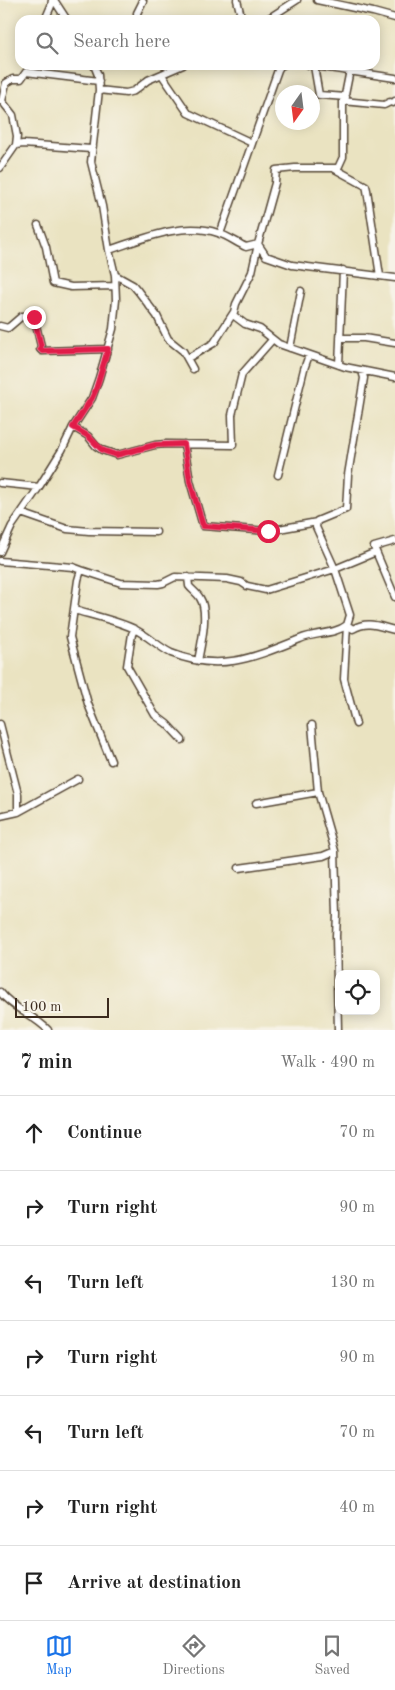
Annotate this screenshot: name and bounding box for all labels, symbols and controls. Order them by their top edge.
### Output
search box [15,15,380,70]
icon: search [33,29,61,57]
text: Search here [73,33,170,52]
north arrow [275,85,320,130]
route end [23,306,46,329]
route start [257,520,280,543]
map controls [335,970,380,1015]
button: locate [335,970,380,1015]
scale bar [15,995,109,1018]
text: 100 m [22,1000,61,1014]
text: 7 min [20,1052,73,1073]
text: Walk · 490 m [280,1055,375,1071]
icon: ahead [20,1119,48,1147]
text: Continue [67,1124,142,1143]
text: 70 m [339,1125,375,1141]
icon: right [20,1194,48,1222]
text: Turn right [67,1199,157,1218]
text: 90 m [339,1200,375,1216]
icon: left [20,1269,48,1297]
text: Turn left [67,1274,144,1293]
text: 130 m [330,1275,375,1291]
icon: right [20,1344,48,1372]
text: Turn right [67,1349,157,1368]
text: 90 m [339,1350,375,1366]
icon: left [20,1419,48,1447]
text: Turn left [67,1424,144,1443]
text: 70 m [339,1425,375,1441]
icon: right [20,1494,48,1522]
text: Turn right [67,1499,157,1518]
text: 40 m [339,1500,375,1516]
icon: arrive [20,1569,48,1597]
text: Arrive at destination [67,1574,241,1593]
tab: Map [45,1632,73,1679]
tab: Directions [163,1632,225,1679]
tab: Saved [314,1632,350,1679]

